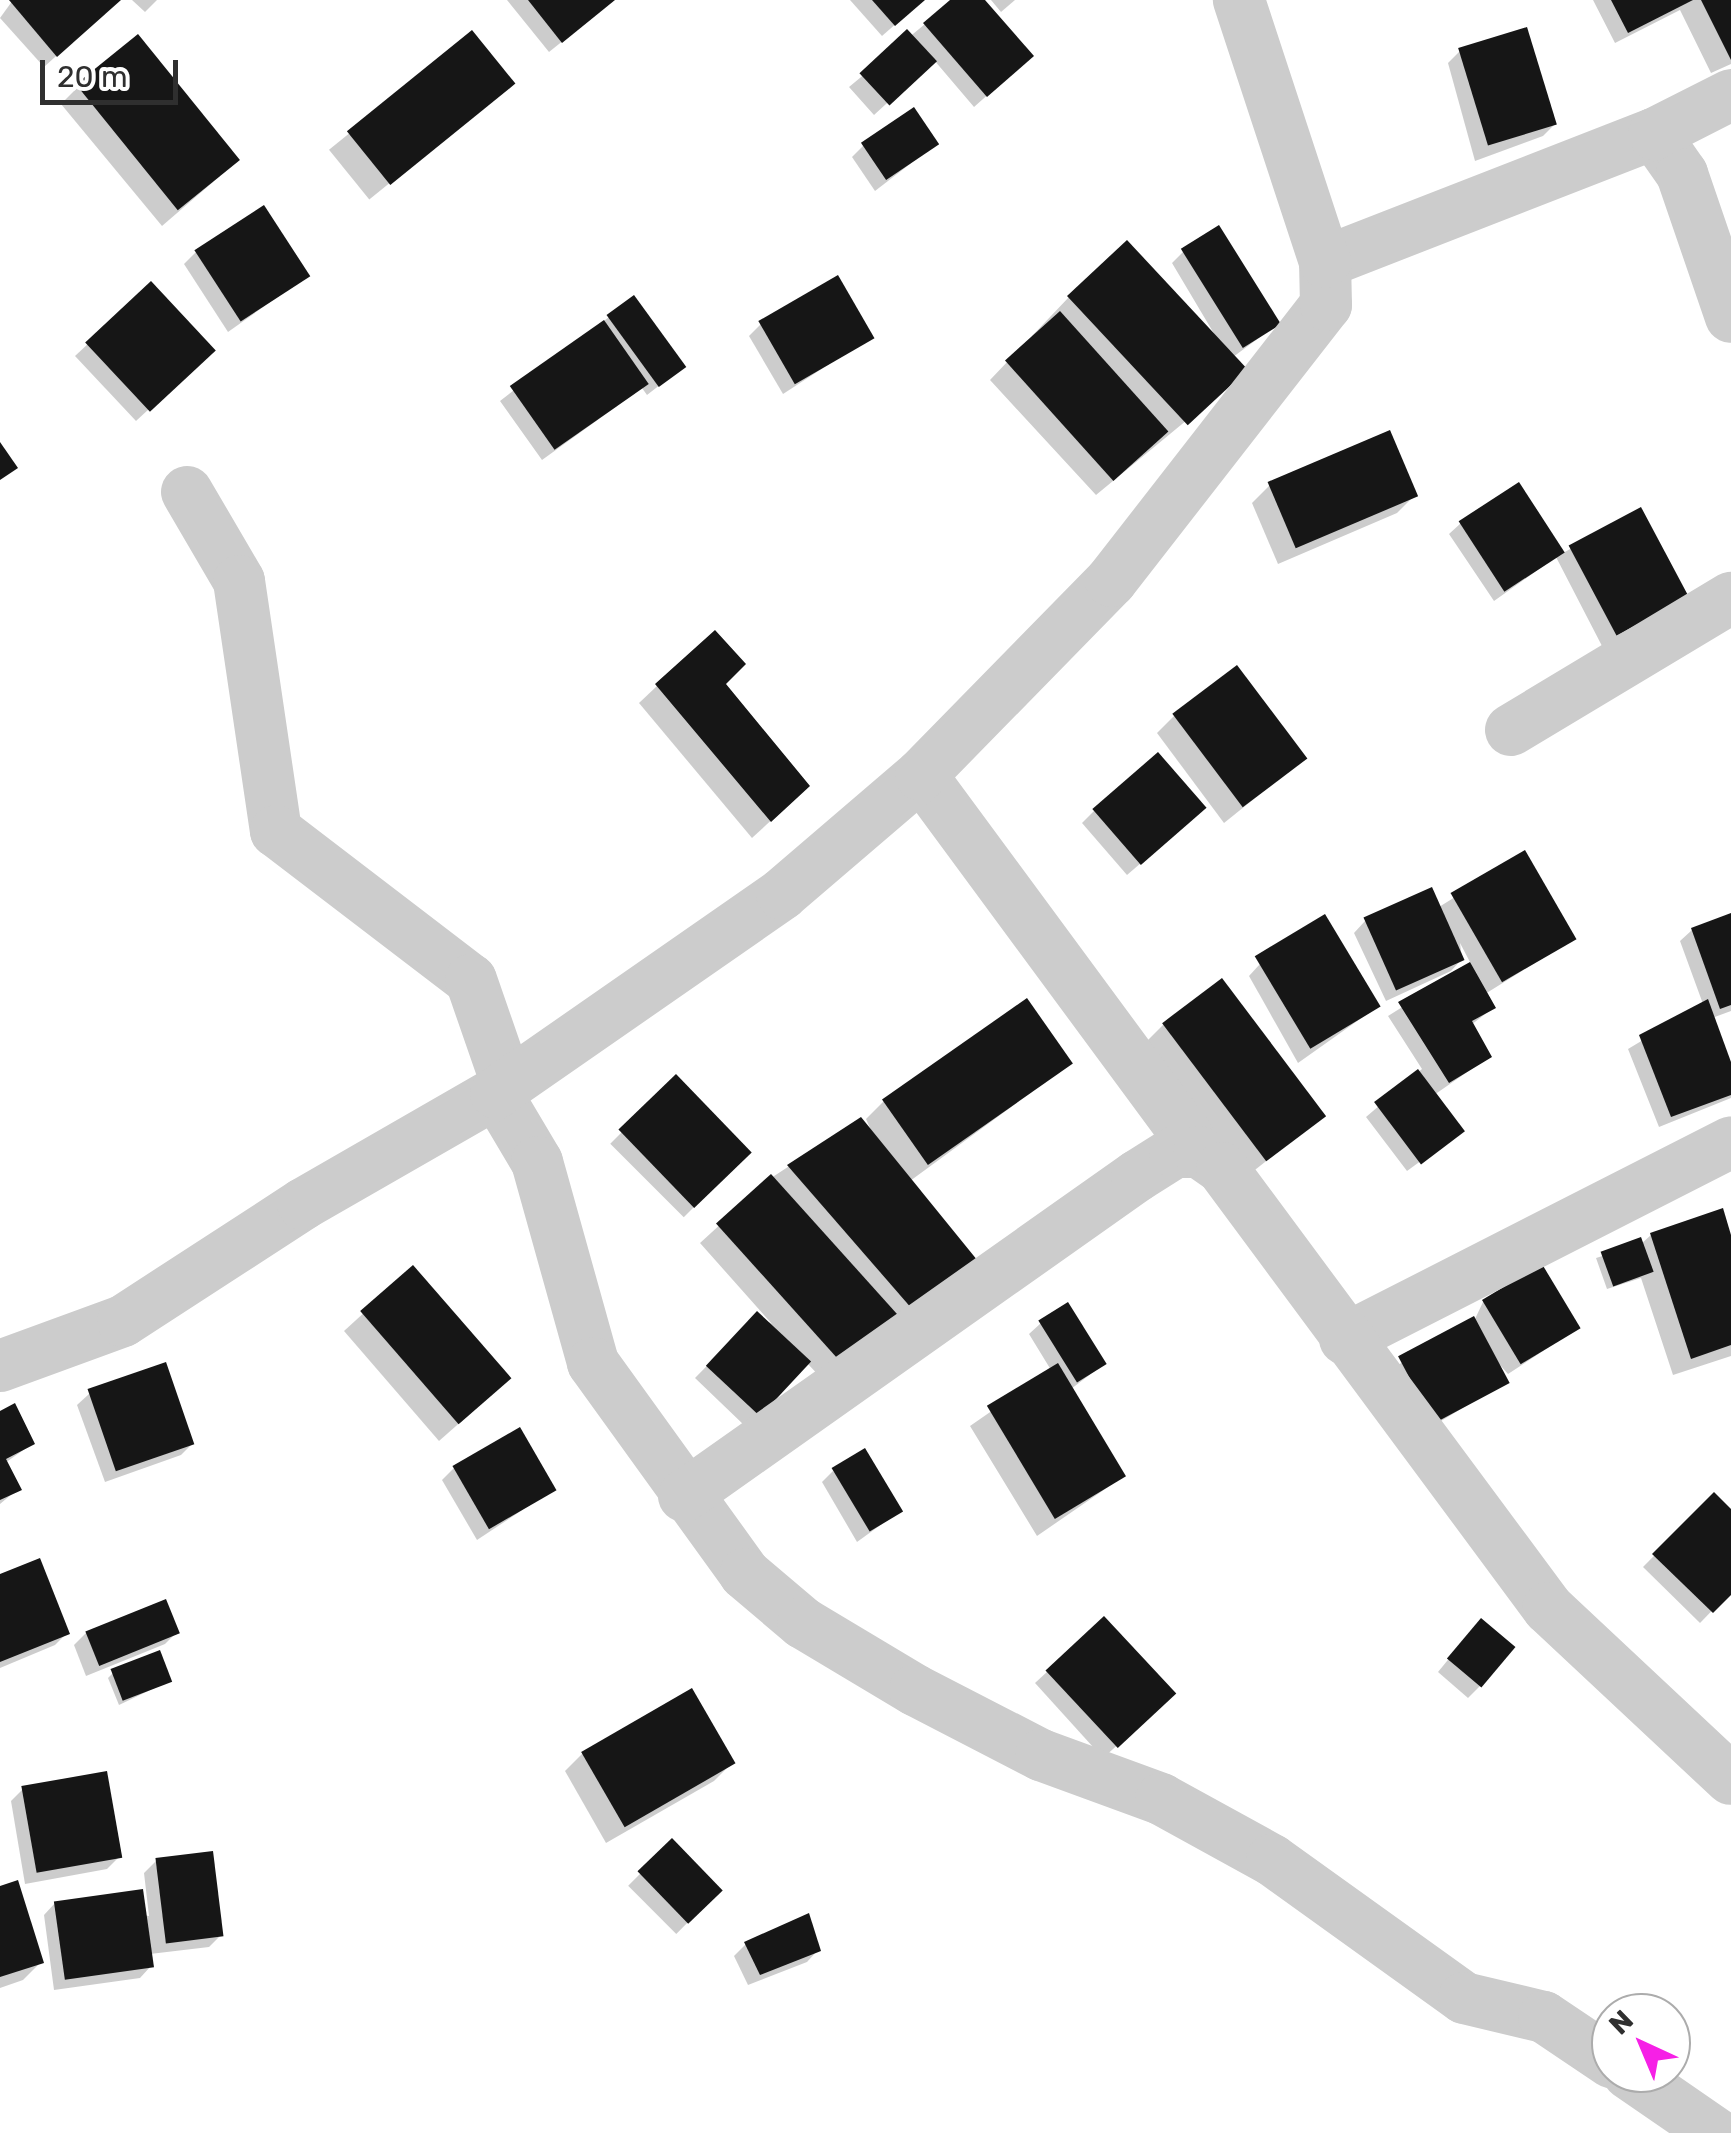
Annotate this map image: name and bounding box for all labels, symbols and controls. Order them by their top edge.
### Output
scale bar [45,40,182,102]
text: 20 m [57,59,128,95]
north arrow [1591,1993,1691,2093]
text: N [1602,2004,1640,2041]

